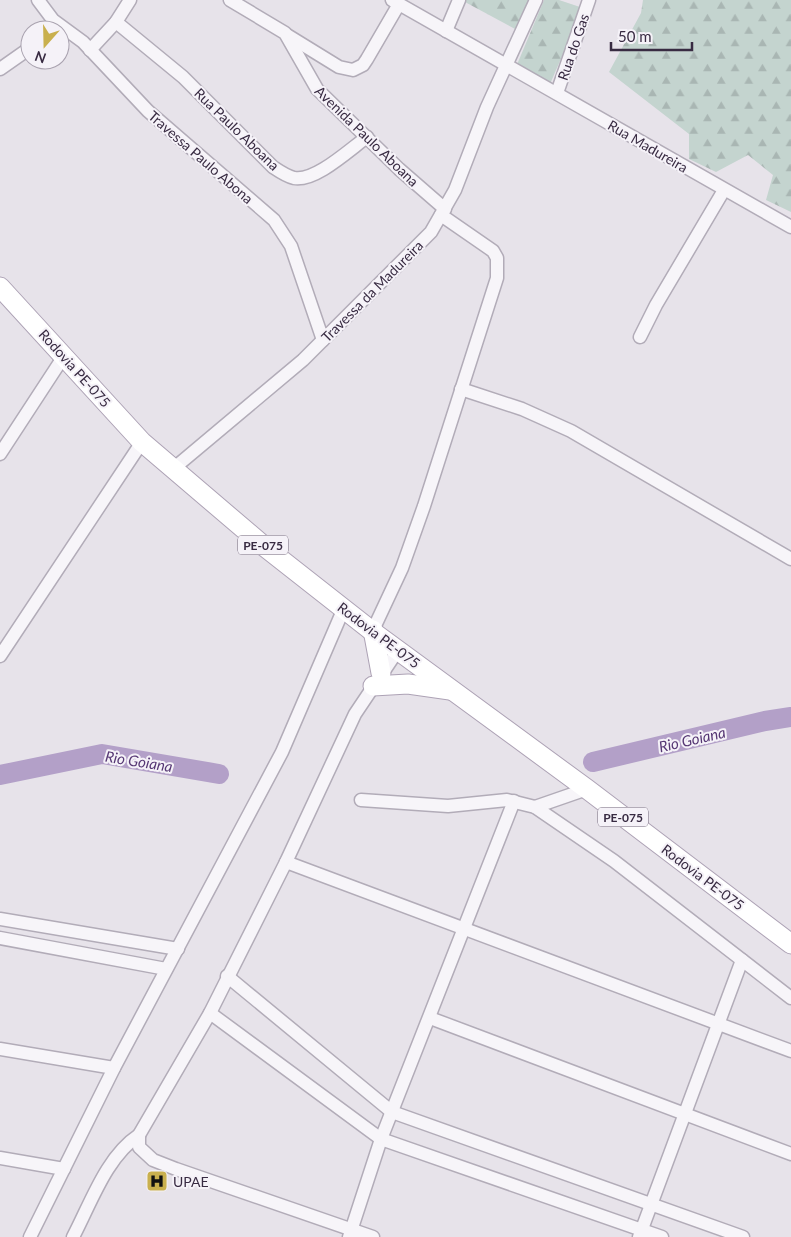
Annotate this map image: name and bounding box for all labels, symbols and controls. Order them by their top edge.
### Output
street label: Rua do Gas [554,11,592,83]
north arrow [20,20,70,70]
scale bar [611,20,692,52]
text: 50 m [618,27,652,45]
text: N [32,48,48,68]
street label: Avenida Paulo Aboana [312,82,422,190]
street label: Rua Paulo Aboana [191,84,283,174]
street label: Travessa Paulo Abona [145,107,257,207]
street label: Rua Madureira [605,116,691,176]
street label: Travessa da Madureira [318,237,426,345]
street label: Rodovia PE-075 [36,326,114,410]
road number: PE-075 [238,536,288,554]
street label: Rodovia PE-075 [334,598,424,672]
water label: Rio Goiana [657,723,727,755]
water label: Rio Goiana [104,747,174,775]
road number: PE-075 [598,808,648,826]
street label: Rodovia PE-075 [658,840,748,914]
hospital icon: UPAE [145,1169,169,1193]
place label: UPAE [173,1173,209,1190]

